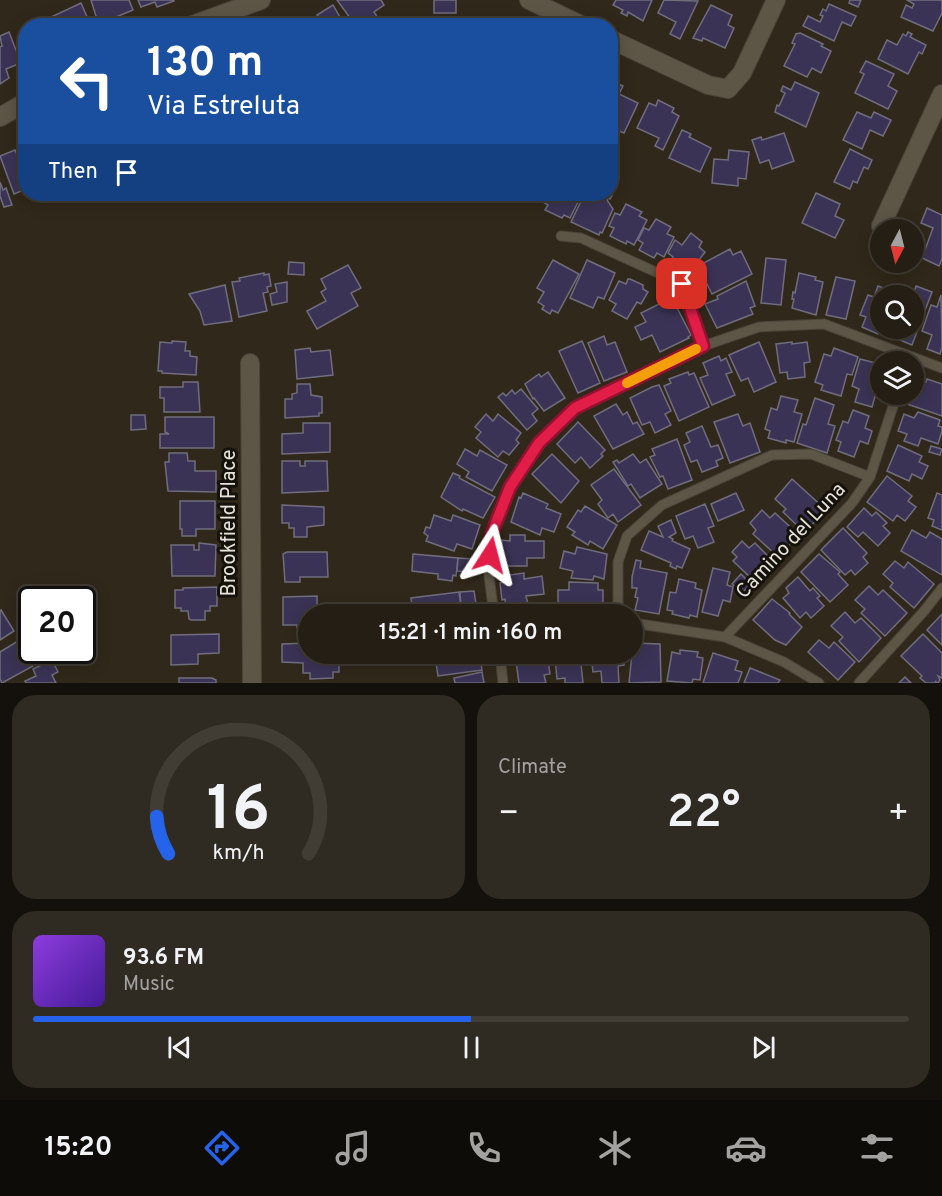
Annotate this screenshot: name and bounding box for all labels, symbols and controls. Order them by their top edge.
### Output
text: 130 m [147,38,263,91]
icon: left [48,42,126,120]
text: Via Estreluta [147,90,300,124]
icon: arrive [110,156,143,189]
text: Then [48,159,98,186]
north arrow [870,219,924,273]
map controls [870,219,924,405]
pin [656,258,707,309]
icon: arrive [665,267,698,300]
button: search [870,285,924,339]
button: layers [870,351,924,405]
street label: Brookfield Place [217,450,243,596]
street label: Camino del Luna [731,478,852,605]
position arrow [458,523,522,587]
speed limit sign: 20 [18,586,96,664]
text: 15:21 · 1 min · 160 m [379,620,562,647]
text: Climate [498,755,567,781]
text: 16 [207,773,270,852]
text: 22° [667,786,740,843]
text: − [498,794,519,836]
text: + [888,794,909,836]
text: km/h [212,840,265,867]
text: 93.6 FM [123,945,204,972]
text: Music [123,972,175,998]
icon: previous [163,1031,196,1064]
icon: pause [455,1031,488,1064]
icon: next [747,1031,780,1064]
icon: directions [201,1127,243,1169]
icon: music [332,1127,374,1169]
icon: phone [463,1127,505,1169]
icon: climate [594,1127,636,1169]
icon: car [725,1127,767,1169]
icon: filters [856,1127,898,1169]
text: 15:20 [44,1131,113,1165]

